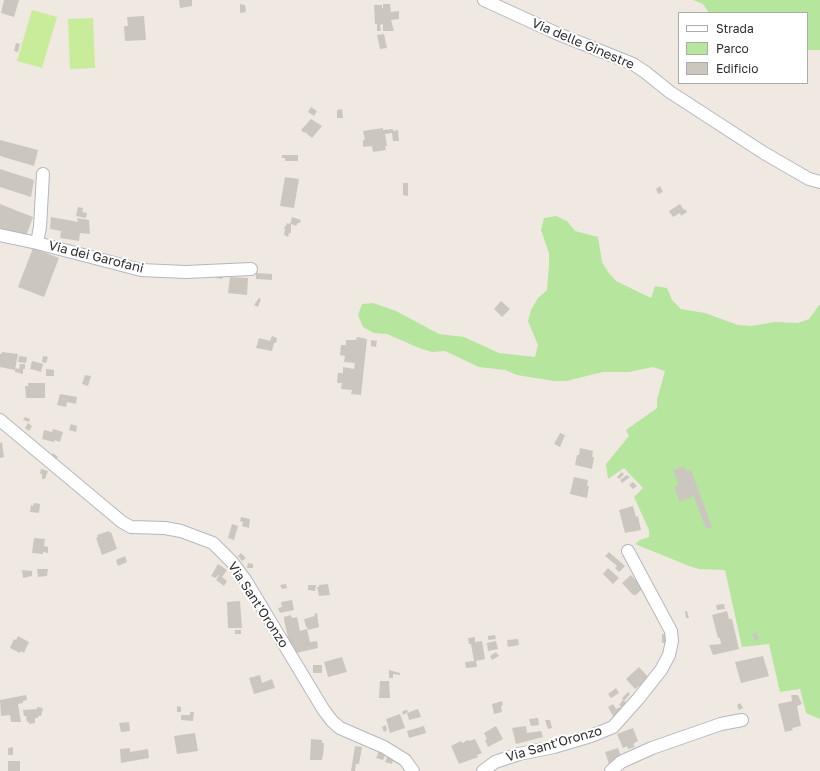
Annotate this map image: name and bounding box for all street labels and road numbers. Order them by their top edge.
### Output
street label: Via delle Ginestre [529,15,637,73]
street label: Via dei Garofani [47,238,145,276]
street label: Via Sant'Oronzo [224,559,292,651]
street label: Via Sant'Oronzo [504,723,604,765]

